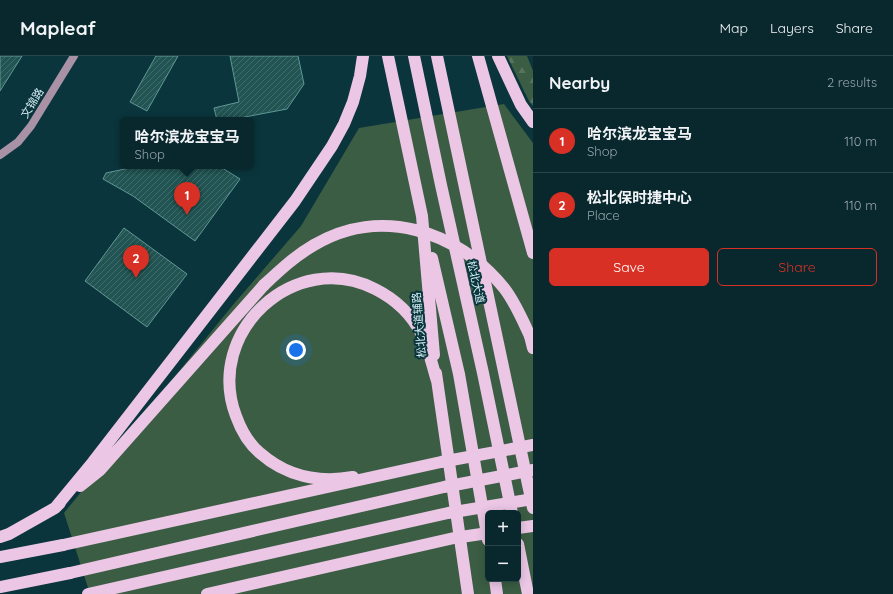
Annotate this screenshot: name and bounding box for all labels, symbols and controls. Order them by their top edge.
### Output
text: Mapleaf [20,16,96,40]
text: Map [719,19,748,37]
text: Layers [770,19,814,37]
text: Share [836,19,873,37]
text: Nearby [549,72,610,93]
text: 2 results [827,74,877,90]
street label: 文锦路 [17,85,47,121]
popup [120,117,254,169]
text: 哈尔滨龙宝宝马 [587,124,692,143]
text: 哈尔滨龙宝宝马 [134,127,240,146]
text: 1 [559,133,565,149]
text: 110 m [844,133,877,149]
text: Shop [587,143,617,159]
text: Shop [134,146,165,162]
pin: 1 [174,182,200,215]
text: 松北保时捷中心 [587,188,692,207]
text: 2 [558,197,566,213]
text: 110 m [844,197,877,213]
text: Place [587,207,620,223]
pin: 2 [123,245,149,278]
button: Save [549,248,709,286]
button: Share [717,248,877,286]
street label: 松北大道 [464,259,488,305]
street label: 松北大道辅路 [409,292,429,358]
your location [286,340,306,360]
map controls [485,510,521,582]
button: + [485,510,521,546]
button: − [485,546,521,582]

